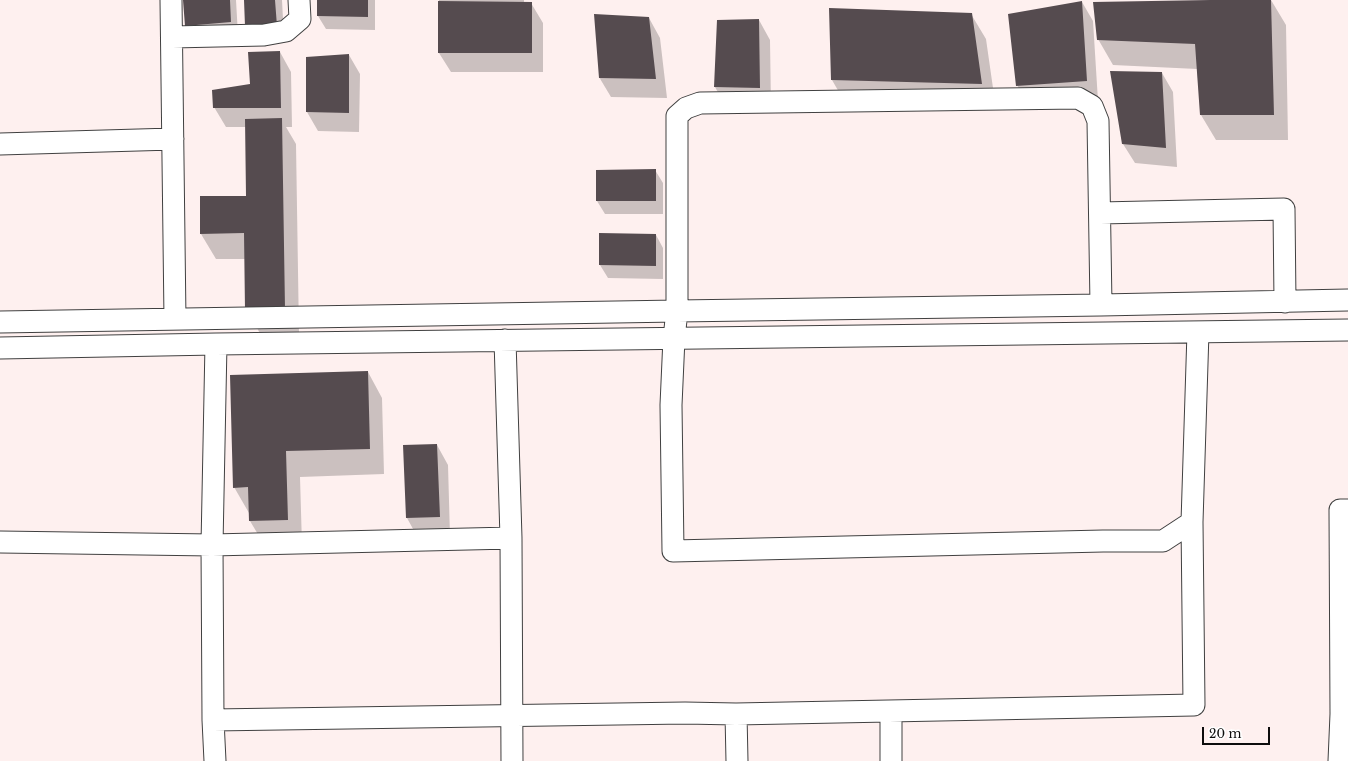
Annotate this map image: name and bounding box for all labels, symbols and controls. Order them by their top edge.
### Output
scale bar [1204,719,1272,745]
text: 20 m [1209,726,1241,741]

